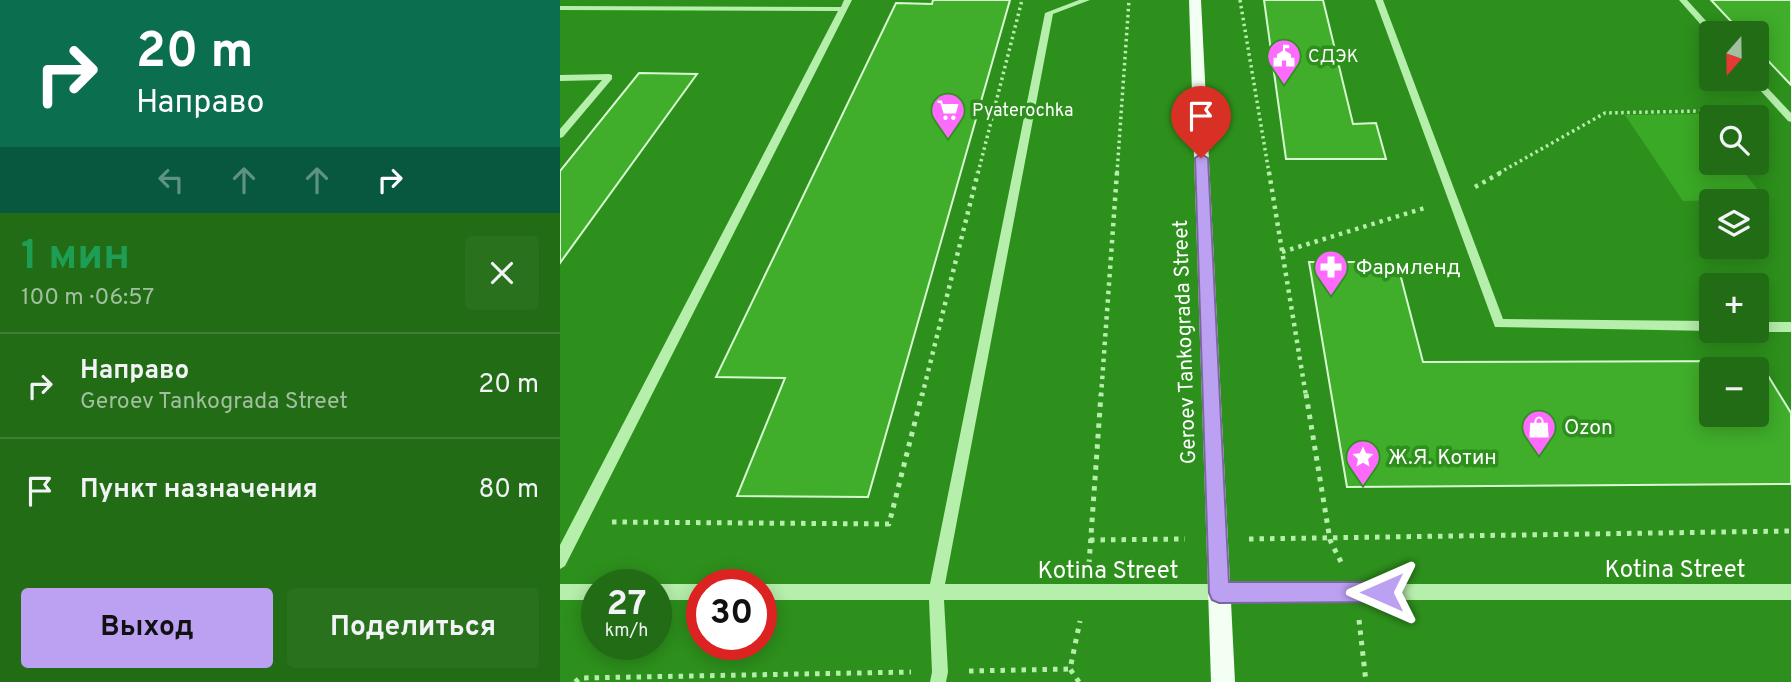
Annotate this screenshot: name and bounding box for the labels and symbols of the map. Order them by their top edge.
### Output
north arrow [1699,21,1769,91]
public building icon: СДЭК [1265,37,1303,86]
place label: СДЭК [1308,46,1359,69]
pin [1171,86,1231,158]
supermarket icon: Pyaterochka [929,91,967,140]
place label: Pyaterochka [972,100,1073,123]
street label: Geroev Tankograda Street [1168,219,1203,465]
pharmacy icon: Фармленд [1312,248,1350,297]
place label: Фармленд [1356,255,1461,282]
shop icon: Ozon [1520,408,1558,457]
place label: Ozon [1564,415,1613,442]
place icon: Ж.Я. Котин [1344,438,1382,487]
place label: Ж.Я. Котин [1388,445,1497,472]
position arrow [1345,555,1419,629]
street label: Kotina Street [1604,556,1746,586]
street label: Kotina Street [1037,557,1179,587]
speed limit sign: 30 [686,569,777,660]

